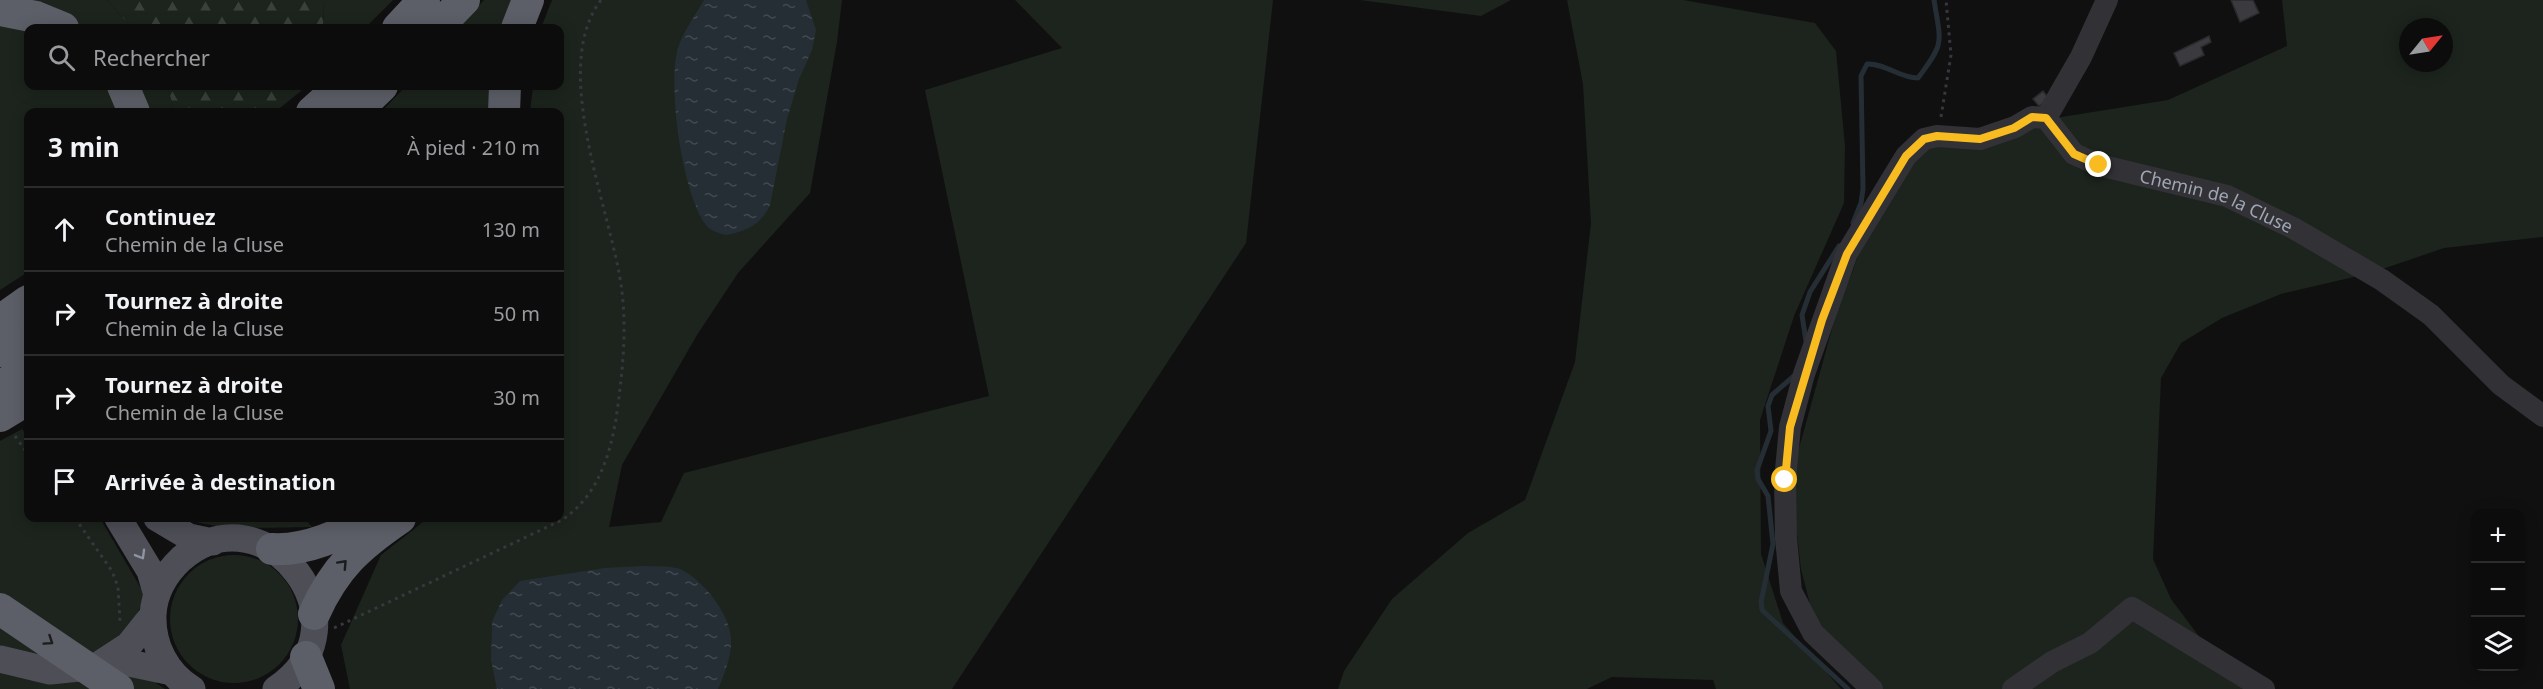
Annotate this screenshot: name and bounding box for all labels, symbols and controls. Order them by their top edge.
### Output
north arrow [2399,18,2453,72]
search box [24,24,564,90]
icon: search [45,41,78,74]
text: Rechercher [93,42,210,72]
text: 3 min [48,129,120,165]
text: À pied · 210 m [407,134,540,161]
route end [2085,151,2111,177]
street label: Chemin de la Cluse [2137,163,2297,238]
text: Continuez [105,201,216,231]
icon: ahead [48,213,81,246]
text: 130 m [482,216,540,243]
text: Chemin de la Cluse [105,231,284,258]
text: Tournez à droite [105,285,283,315]
icon: right [48,297,81,330]
text: 50 m [493,300,540,327]
text: Chemin de la Cluse [105,315,284,342]
text: Tournez à droite [105,369,283,399]
icon: right [48,381,81,414]
text: 30 m [493,384,540,411]
text: Chemin de la Cluse [105,399,284,426]
icon: arrive [48,465,81,498]
text: Arrivée à destination [105,466,336,496]
route start [1771,466,1797,492]
map controls [2471,509,2525,671]
button: + [2471,509,2525,563]
one-way arrow [134,549,145,559]
one-way arrow [336,560,347,571]
button: − [2471,563,2525,617]
button: layers [2471,617,2525,671]
one-way arrow [42,634,53,645]

